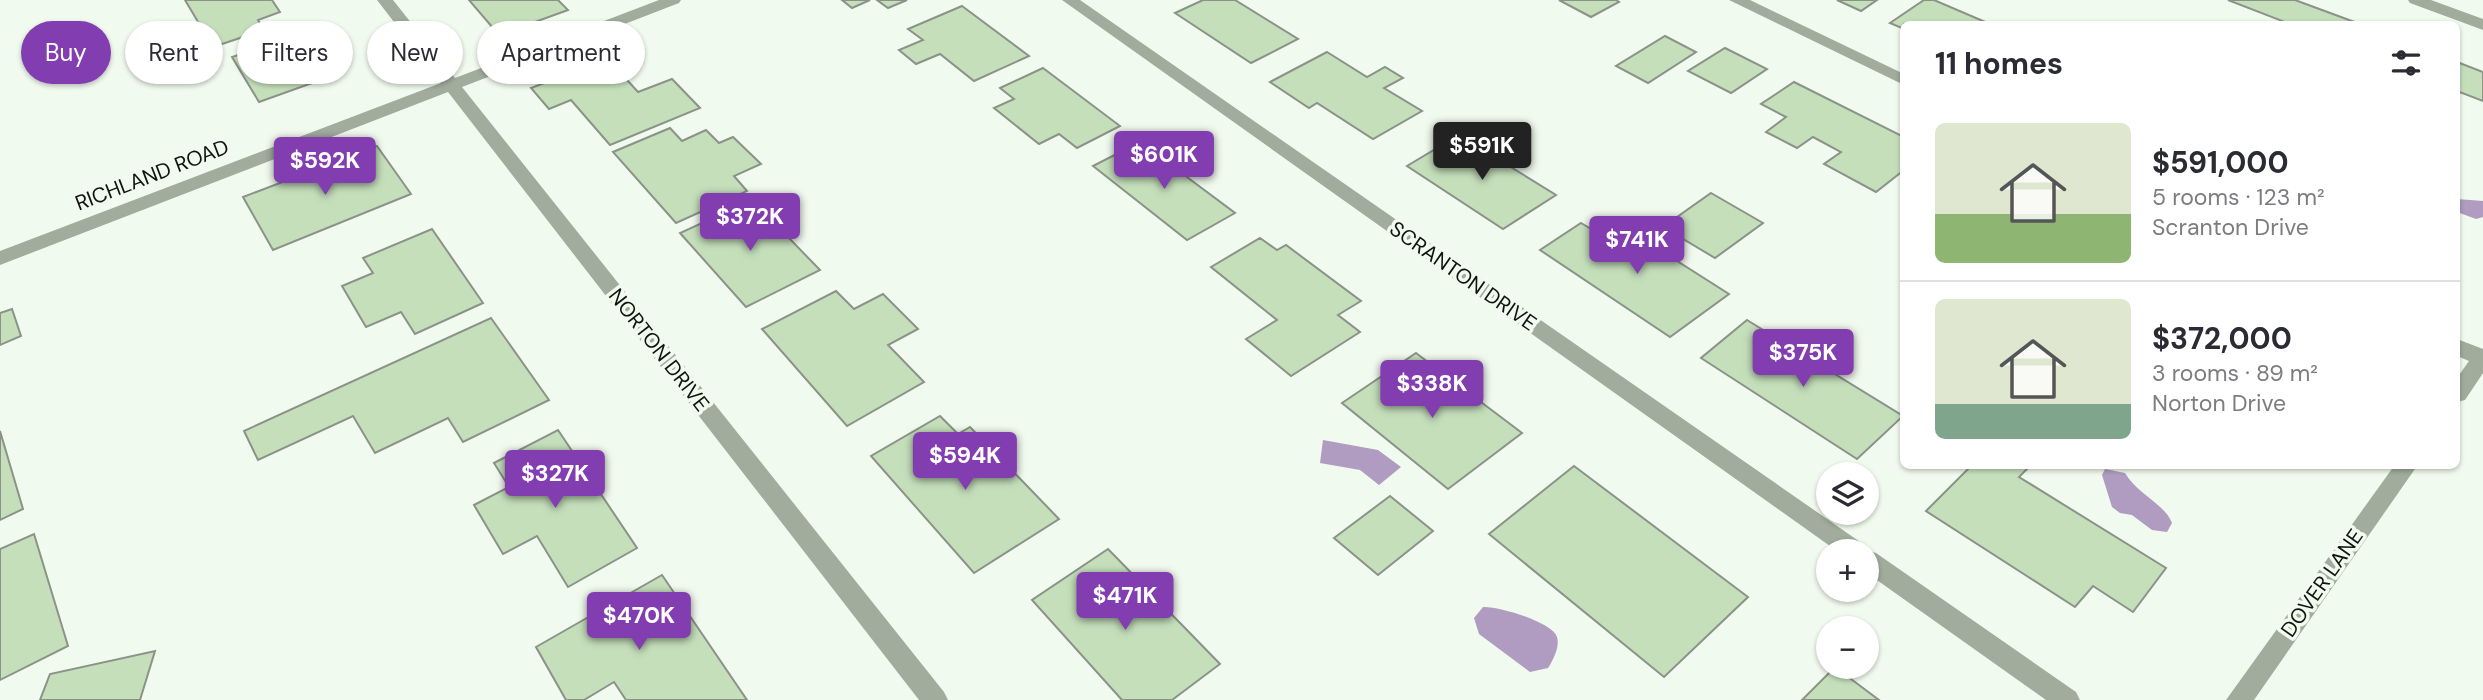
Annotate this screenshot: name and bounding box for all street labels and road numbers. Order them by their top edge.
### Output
street label: RICHLAND ROAD [71,133,233,217]
street label: SCRANTON DRIVE [1384,215,1542,337]
street label: NORTON DRIVE [602,283,716,417]
street label: DOVER LANE [2275,524,2369,642]

